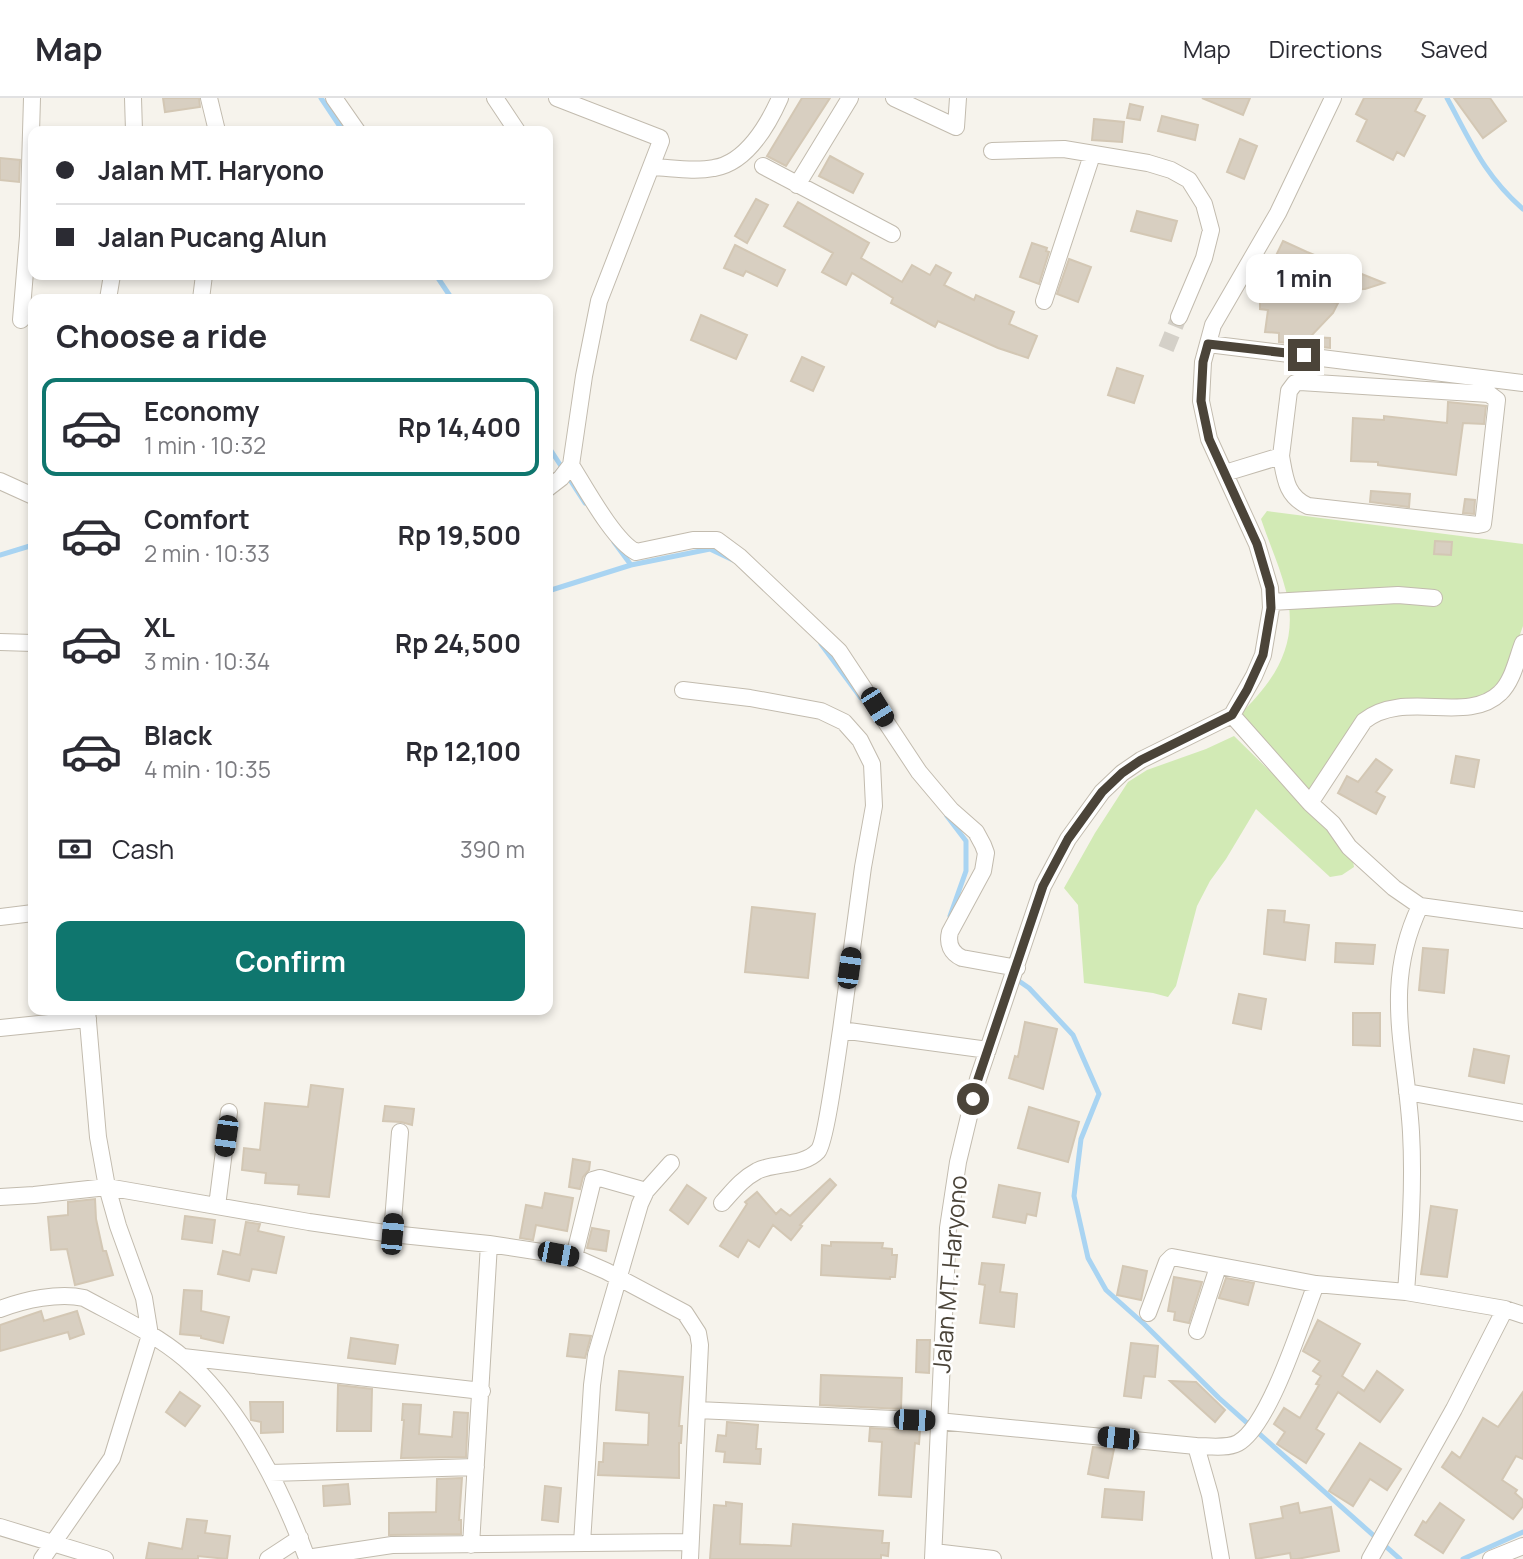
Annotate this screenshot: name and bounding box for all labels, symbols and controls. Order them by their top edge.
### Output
text: Map [35,26,103,71]
text: Map [1183,32,1231,65]
text: Directions [1269,32,1382,65]
text: Saved [1420,32,1488,65]
text: Jalan MT. Haryono [98,152,324,188]
text: Jalan Pucang Alun [98,219,327,255]
callout: 1 min [1246,254,1362,302]
text: 1 min [1276,262,1332,294]
text: Choose a ride [56,314,267,358]
route end [1288,339,1320,371]
text: Economy [144,393,259,429]
icon: car [60,396,123,459]
text: Rp 14,400 [398,409,521,445]
text: 1 min · 10:32 [144,429,266,461]
text: Comfort [144,501,250,537]
icon: car [60,504,123,567]
text: Rp 19,500 [398,517,521,553]
text: 2 min · 10:33 [144,537,270,569]
text: XL [144,609,175,645]
icon: car [60,612,123,675]
text: Rp 24,500 [395,625,521,661]
text: 3 min · 10:34 [144,645,270,677]
car [857,684,898,730]
text: Black [144,717,212,753]
icon: car [60,720,123,783]
text: Rp 12,100 [405,733,521,769]
text: 4 min · 10:35 [144,753,271,785]
icon: cash [56,830,94,868]
text: Cash [112,831,174,867]
text: 390 m [460,833,525,865]
button: Confirm [56,921,525,1001]
car [836,946,863,990]
route start [957,1083,989,1115]
car [213,1114,240,1158]
street label: Jalan MT. Haryono [924,1174,974,1374]
car [380,1212,405,1256]
car [536,1240,581,1268]
car [893,1409,936,1431]
car [1097,1425,1140,1451]

